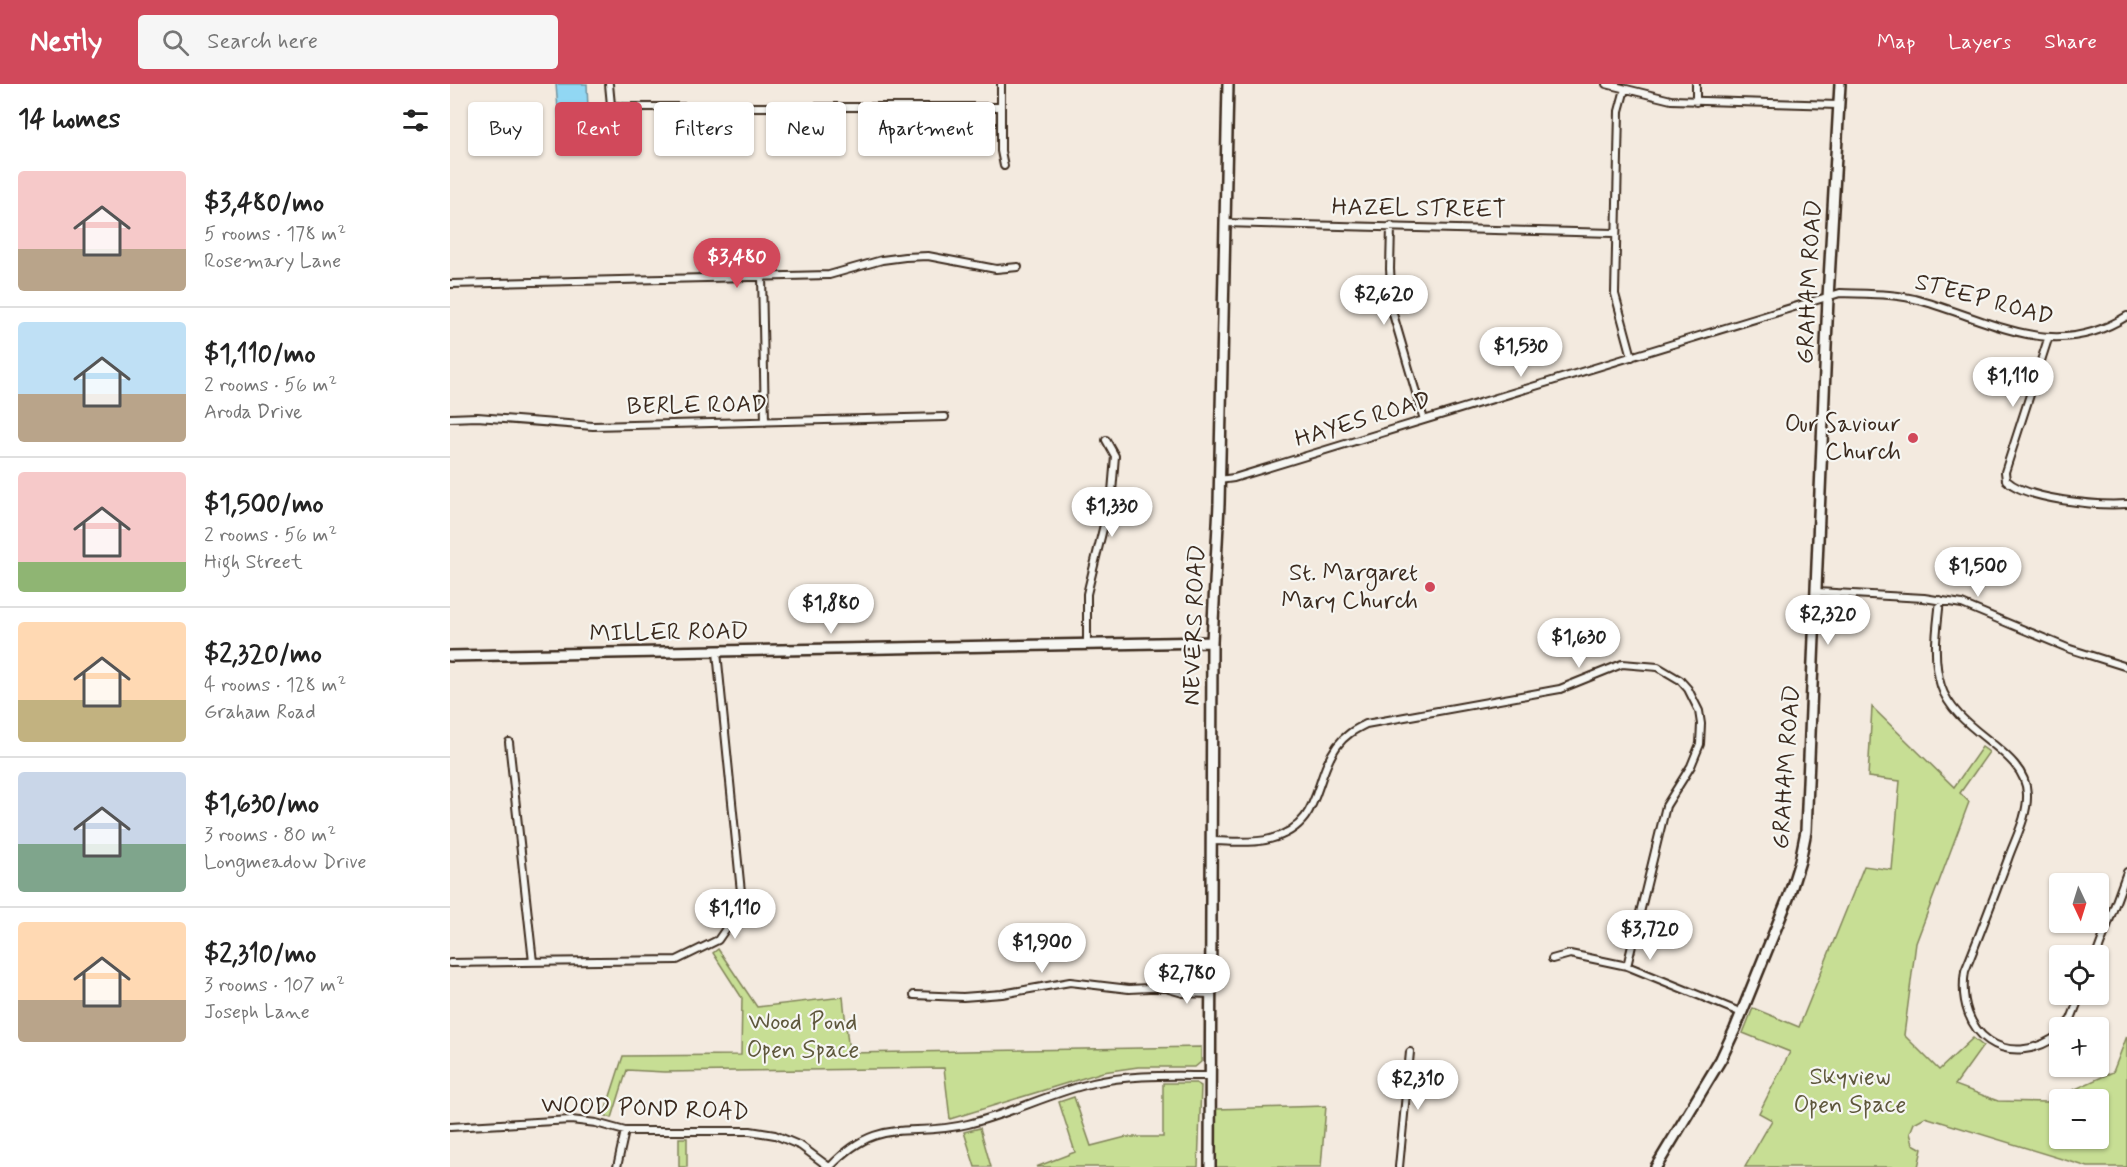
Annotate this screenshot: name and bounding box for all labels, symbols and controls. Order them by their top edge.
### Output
search box [138,15,558,69]
text: Nestly [30,24,102,61]
icon: search [159,26,192,59]
text: Search here [207,28,318,56]
text: Map [1877,28,1915,56]
text: Layers [1948,28,2011,56]
text: Share [2044,28,2097,56]
chip: Buy [468,102,543,156]
chip: Rent [555,102,642,156]
chip: Filters [654,102,754,156]
chip: New [766,102,846,156]
chip: Apartment [858,102,995,156]
text: 14 homes [18,103,120,137]
icon: filters [399,104,432,137]
text: $3,480/mo [204,187,324,221]
street label: HAZEL STREET [1331,192,1507,226]
icon: home [66,195,138,267]
street label: GRAHAM ROAD [1790,199,1830,365]
text: 5 rooms · 178 m² [204,221,346,248]
pin: $3,480 [688,238,786,289]
text: $3,480 [707,244,767,271]
text: Rosemary Lane [204,248,341,275]
street label: STEEP ROAD [1911,267,2057,333]
pin: $2,620 [1335,275,1433,326]
text: $2,620 [1354,281,1414,308]
pin: $1,530 [1472,327,1570,378]
text: $1,530 [1493,333,1549,360]
text: $1,110/mo [204,338,316,372]
icon: home [66,346,138,418]
pin: $1,110 [1964,357,2062,408]
text: $1,110 [1987,363,2039,390]
text: 2 rooms · 56 m² [204,372,337,399]
street label: HAYES ROAD [1291,385,1435,455]
street label: BERLE ROAD [626,389,768,423]
text: Aroda Drive [204,399,303,426]
place label: Our Saviour Church [1785,409,1901,468]
marker: Our Saviour Church [1906,431,1920,445]
pin: $1,330 [1063,487,1161,538]
text: $1,500/mo [204,488,324,522]
text: $1,330 [1086,493,1138,520]
icon: home [66,496,138,568]
text: 2 rooms · 56 m² [204,522,337,549]
street label: NEVERS ROAD [1177,544,1213,706]
pin: $1,500 [1929,547,2027,598]
text: High Street [204,549,303,576]
text: $1,500 [1949,553,2007,580]
place label: St. Margaret Mary Church [1281,558,1418,617]
marker: St. Margaret Mary Church [1423,580,1437,594]
pin: $1,880 [782,584,880,635]
text: $1,880 [802,590,860,617]
pin: $2,320 [1779,595,1877,646]
text: $2,320 [1799,601,1857,628]
street label: MILLER ROAD [589,616,749,650]
pin: $1,630 [1530,618,1628,669]
text: $1,630 [1551,624,1607,651]
text: $2,320/mo [204,638,322,672]
icon: home [66,646,138,718]
text: 4 rooms · 128 m² [204,672,346,699]
street label: GRAHAM ROAD [1766,684,1808,850]
text: Graham Road [204,699,316,726]
text: $1,630/mo [204,788,319,822]
icon: home [66,796,138,868]
text: 3 rooms · 80 m² [204,822,336,849]
text: Longmeadow Drive [204,849,367,876]
north arrow [2049,873,2109,933]
map controls [2049,873,2109,1149]
pin: $1,110 [686,889,784,940]
text: $1,110 [709,895,761,922]
pin: $3,720 [1601,910,1699,961]
text: $3,720 [1621,916,1679,943]
pin: $1,900 [993,923,1091,974]
text: $1,900 [1012,929,1072,956]
text: $2,310/mo [204,938,316,972]
button: locate [2049,945,2109,1005]
icon: home [66,946,138,1018]
pin: $2,780 [1138,954,1236,1005]
text: $2,780 [1158,960,1216,987]
text: 3 rooms · 107 m² [204,972,345,999]
text: Joseph Lane [204,999,310,1026]
park label: Wood Pond Open Space [747,1007,859,1066]
button: + [2049,1017,2109,1077]
pin: $2,310 [1369,1060,1467,1111]
park label: Skyview Open Space [1794,1062,1906,1121]
text: $2,310 [1391,1066,1445,1093]
button: − [2049,1089,2109,1149]
street label: WOOD POND ROAD [540,1090,750,1128]

